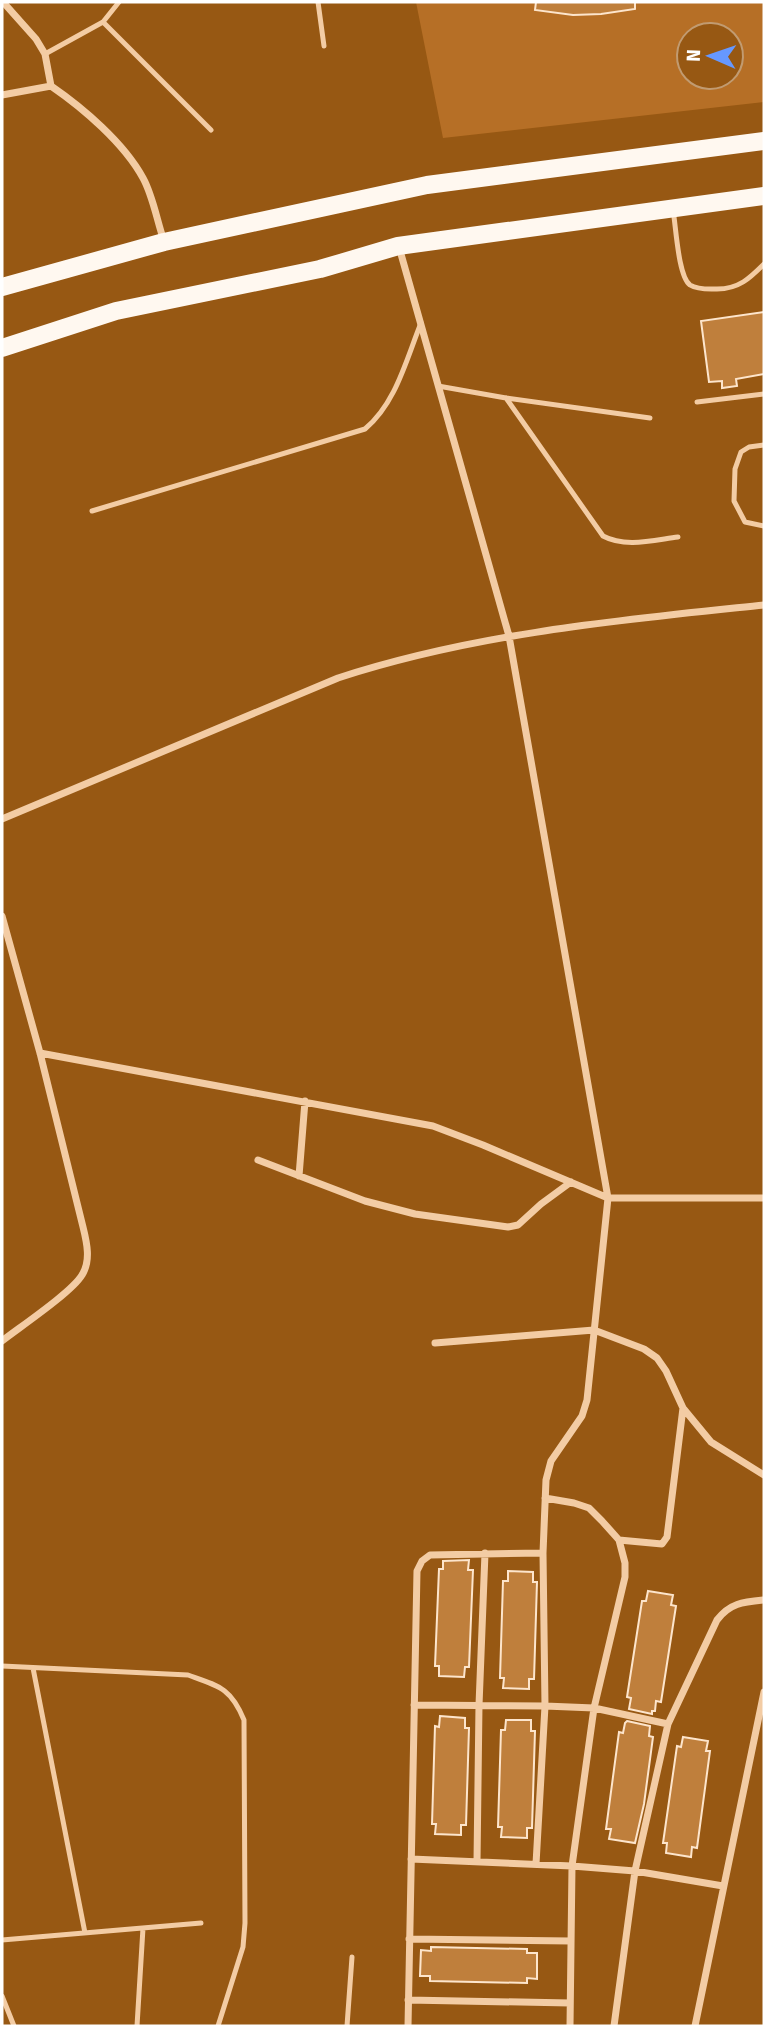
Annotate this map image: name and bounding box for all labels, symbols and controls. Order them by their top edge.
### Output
north arrow [675,21,745,91]
text: N [682,49,705,62]

